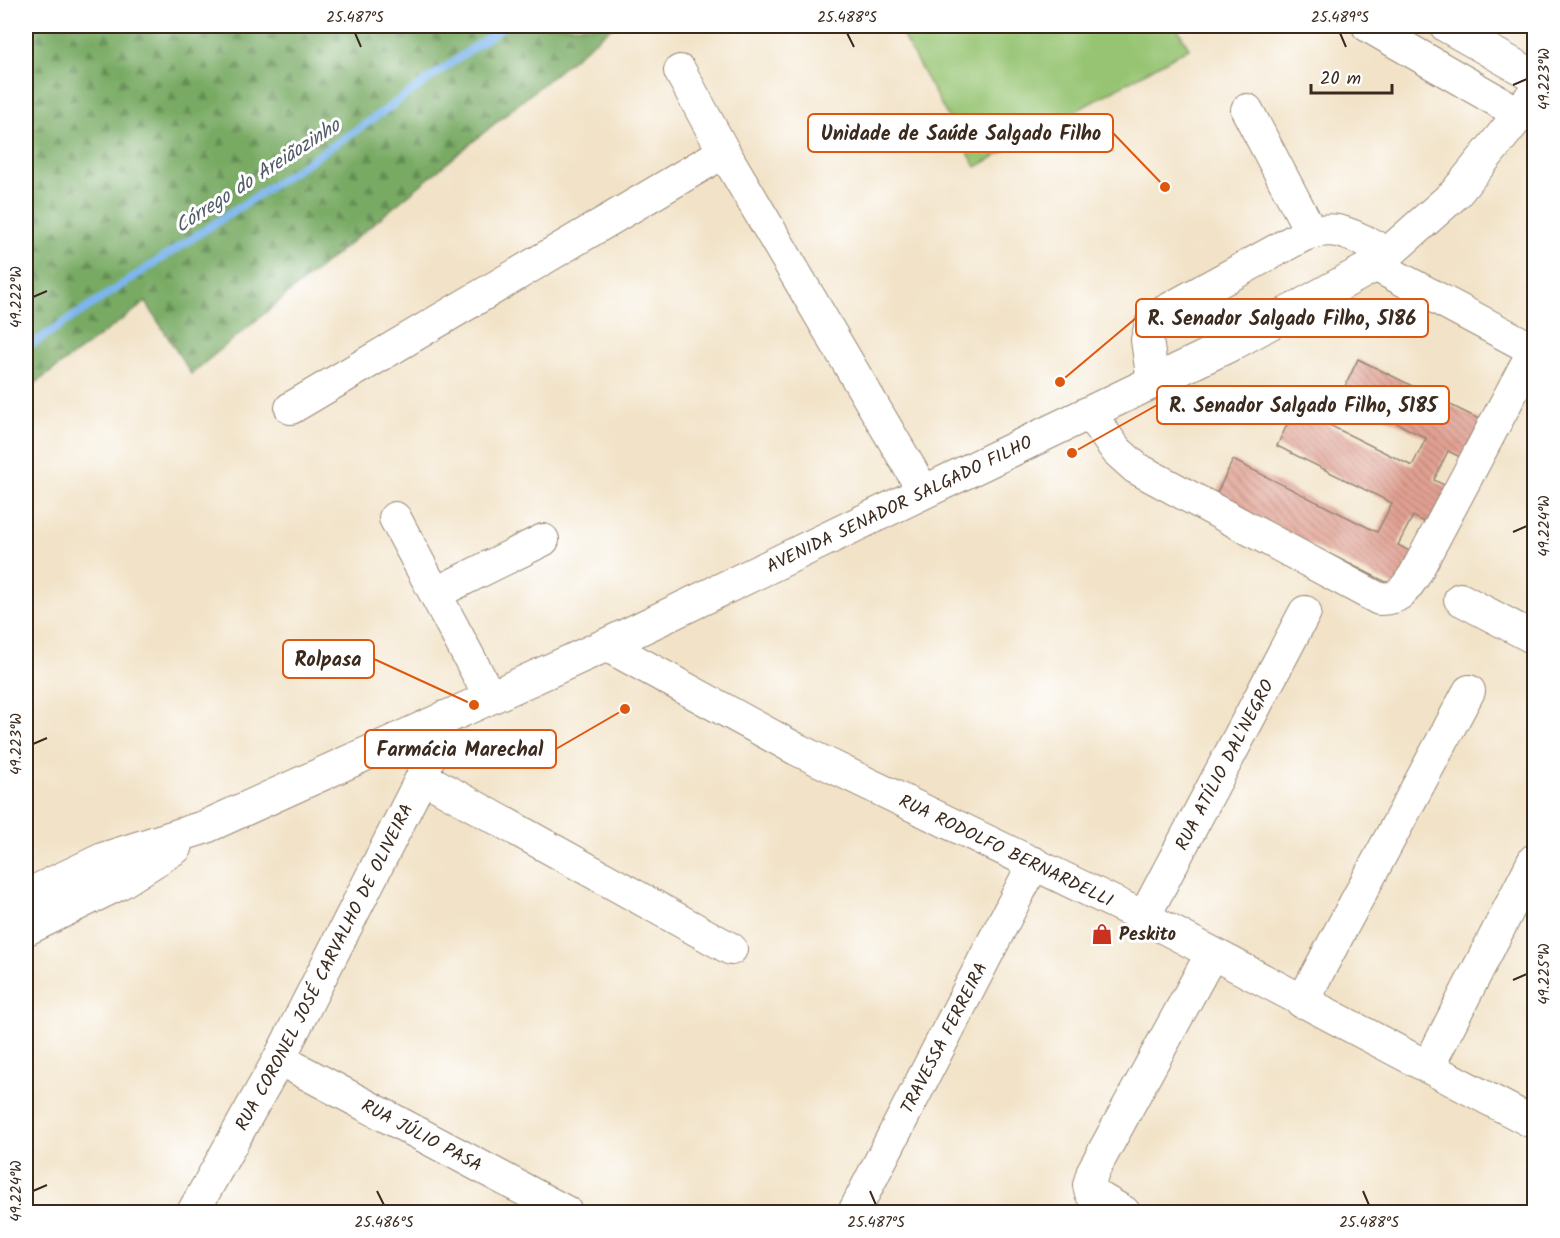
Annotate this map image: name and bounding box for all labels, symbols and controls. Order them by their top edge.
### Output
text: 25.487°S [326,6,384,30]
text: 25.488°S [817,6,877,30]
text: 25.489°S [1311,6,1369,30]
text: 49.223°W [1533,48,1557,110]
scale bar [1311,57,1392,95]
text: 20 m [1320,65,1361,94]
water label: Córrego do Areiãozinho [169,110,349,242]
callout: Unidade de Saúde Salgado Filho [808,114,1113,152]
text: Unidade de Saúde Salgado Filho [821,119,1101,151]
text: 49.222°W [5,266,29,328]
callout: R. Senador Salgado Filho, 5186 [1136,299,1428,337]
text: R. Senador Salgado Filho, 5186 [1148,304,1417,336]
callout: R. Senador Salgado Filho, 5185 [1157,386,1449,424]
text: R. Senador Salgado Filho, 5185 [1169,391,1439,423]
street label: AVENIDA SENADOR SALGADO FILHO [762,429,1038,582]
text: 49.224°W [1533,495,1557,557]
callout: Rolpasa [283,640,374,678]
text: Rolpasa [295,645,361,677]
street label: RUA ATÍLIO DAL'NEGRO [1169,675,1283,856]
text: 49.223°W [5,713,29,775]
callout: Farmácia Marechal [365,730,556,768]
text: Farmácia Marechal [377,735,544,767]
street label: RUA RODOLFO BERNARDELLI [894,788,1118,916]
street label: RUA CORONEL JOSÉ CARVALHO DE OLIVEIRA [228,799,422,1137]
place label: Peskito [1119,921,1176,950]
shop icon: Peskito [1090,922,1114,946]
text: 49.225°W [1533,943,1557,1005]
street label: TRAVESSA FERREIRA [894,958,996,1119]
street label: RUA JÚLIO PASA [356,1092,487,1181]
text: 49.224°W [5,1160,29,1222]
text: 25.486°S [354,1211,414,1235]
text: 25.487°S [847,1211,905,1235]
text: 25.488°S [1339,1211,1399,1235]

